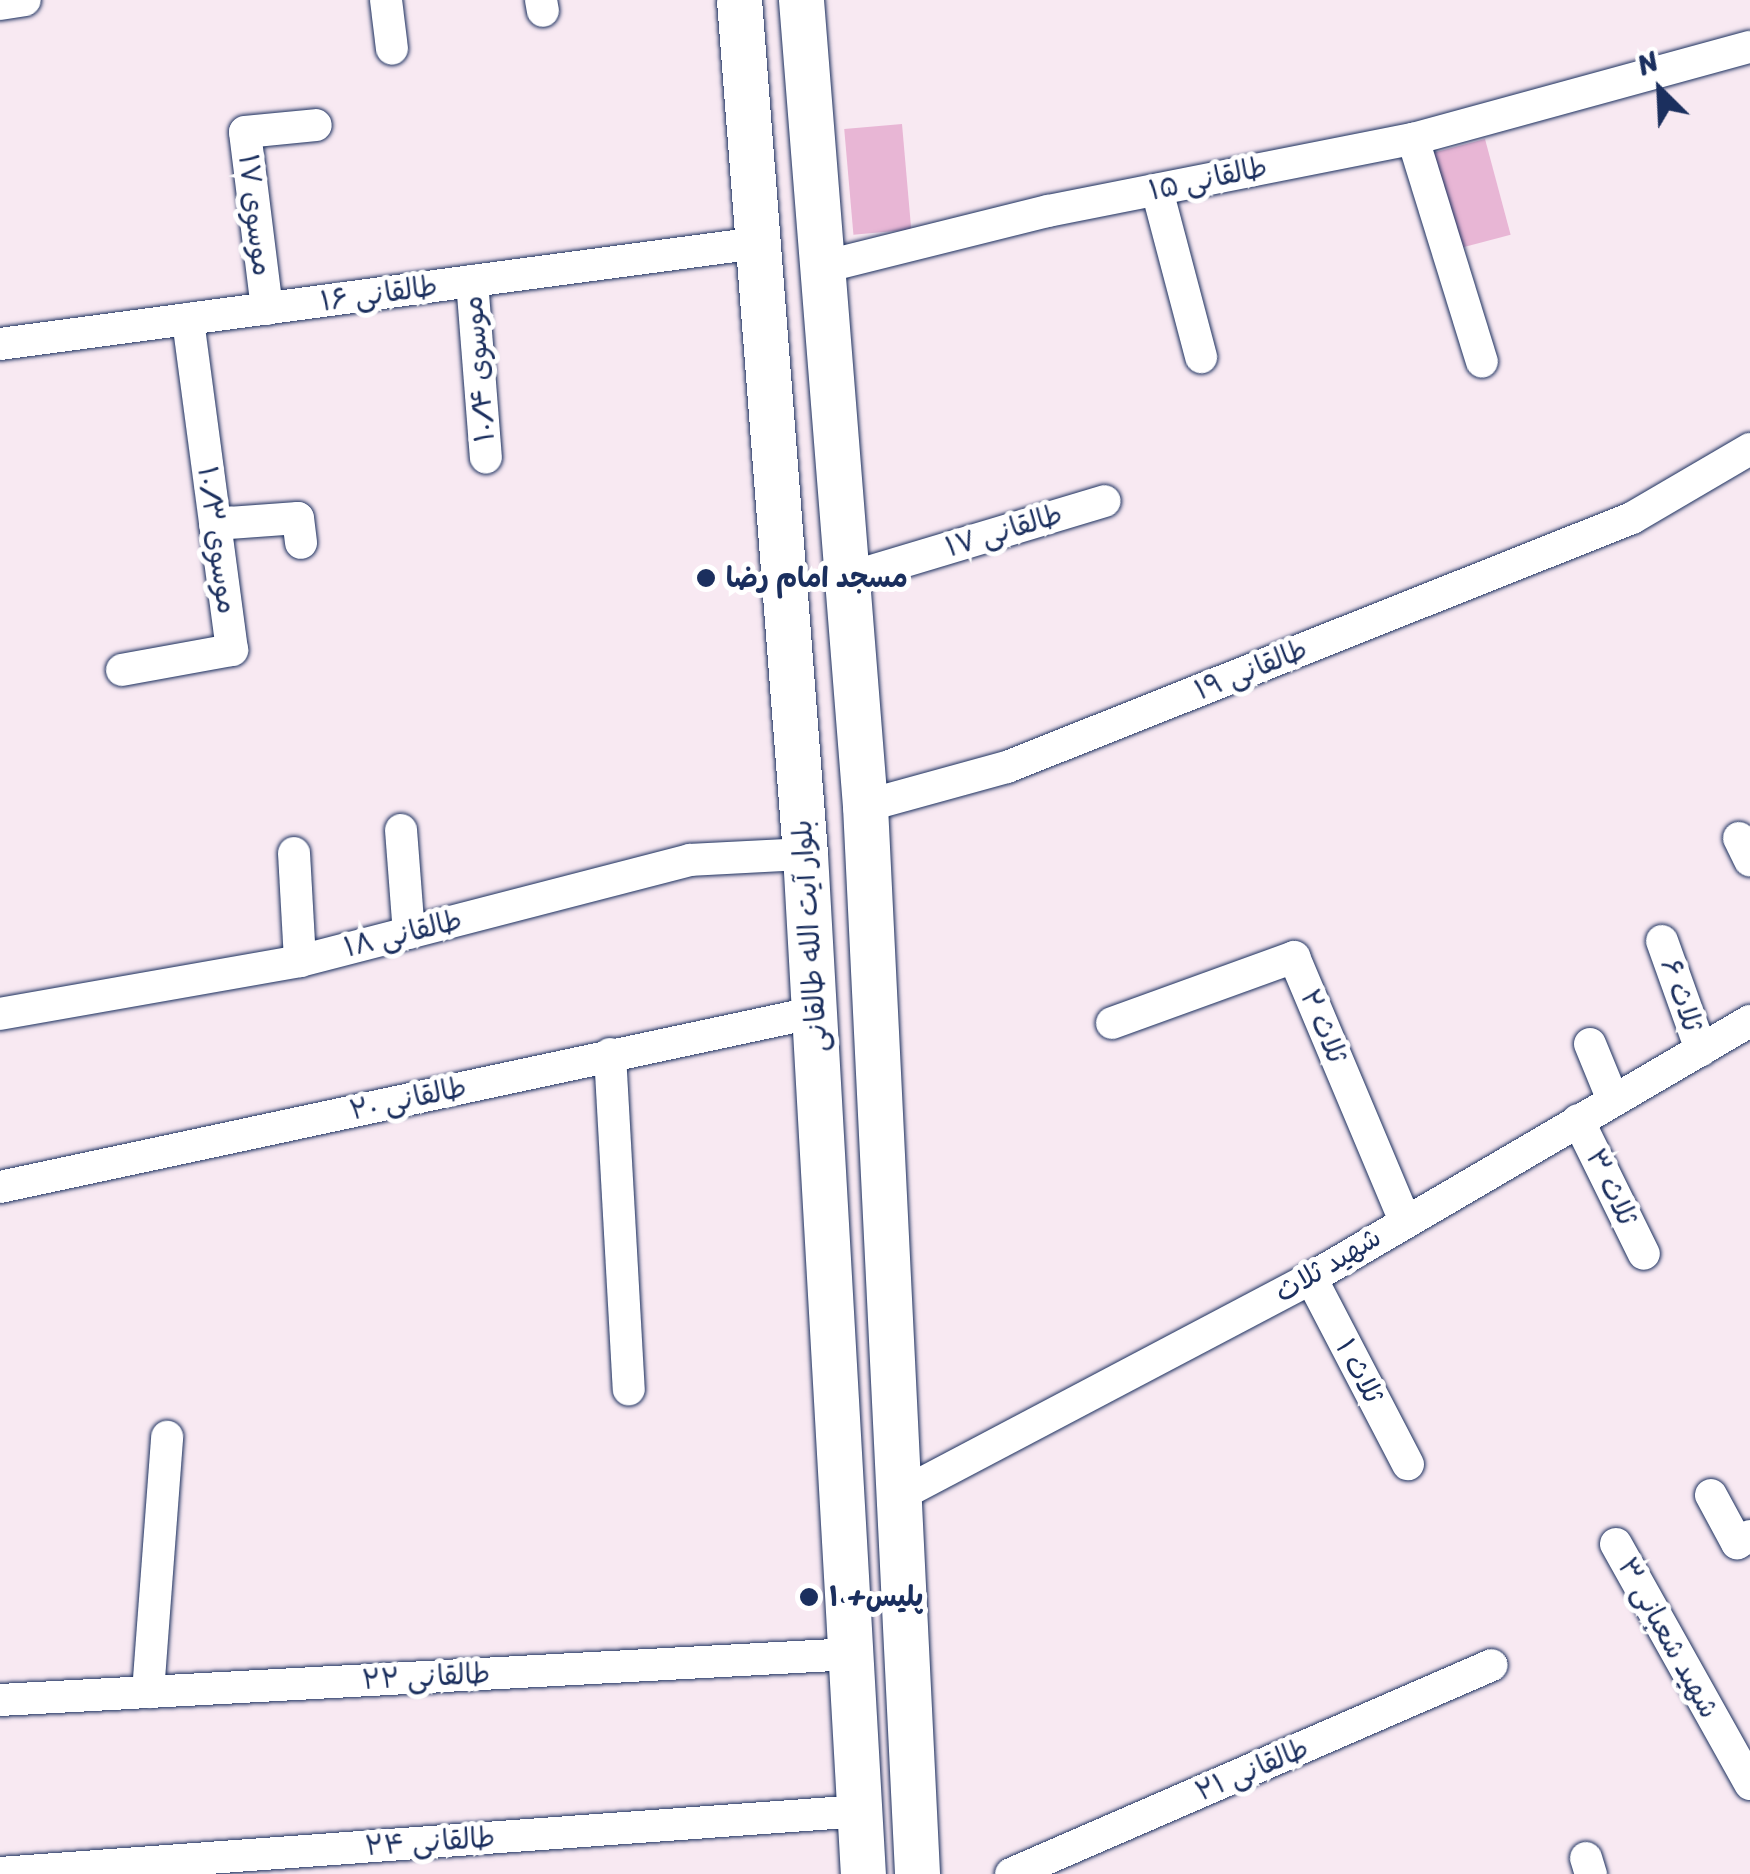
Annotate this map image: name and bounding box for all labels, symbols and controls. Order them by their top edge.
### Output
text: N [1629,36,1666,88]
north arrow [1610,40,1710,140]
street label: طالقانی ۱۵ [1146,150,1270,208]
street label: موسوی ۱۷ [231,152,279,278]
street label: طالقانی ۱۶ [318,269,440,319]
street label: موسوی ۱۰/۴ [456,294,502,444]
street label: موسوی ۱۰/۳ [190,464,244,616]
street label: طالقانی ۱۷ [942,497,1066,565]
place label: مسجد امام رضا [726,561,908,595]
marker: مسجد امام رضا [695,567,717,589]
street label: طالقانی ۱۹ [1190,632,1312,708]
street label: بلوار آیت الله طالقانی [785,819,835,1053]
street label: طالقانی ۱۸ [341,903,465,965]
street label: ثلاث ۶ [1653,954,1709,1036]
street label: ثلاث ۲ [1293,984,1353,1068]
street label: طالقانی ۲۰ [347,1070,469,1128]
street label: ثلاث ۳ [1578,1144,1644,1230]
street label: شهید ثلاث [1269,1220,1387,1310]
street label: ثلاث ۱ [1328,1333,1390,1409]
street label: شهید شعبانی ۳ [1610,1552,1726,1724]
place label: پلیس+۱۰ [829,1580,923,1614]
marker: پلیس+۱۰ [798,1586,820,1608]
street label: طالقانی ۲۲ [361,1657,491,1697]
street label: طالقانی ۲۱ [1190,1731,1314,1809]
street label: طالقانی ۲۴ [364,1821,496,1863]

